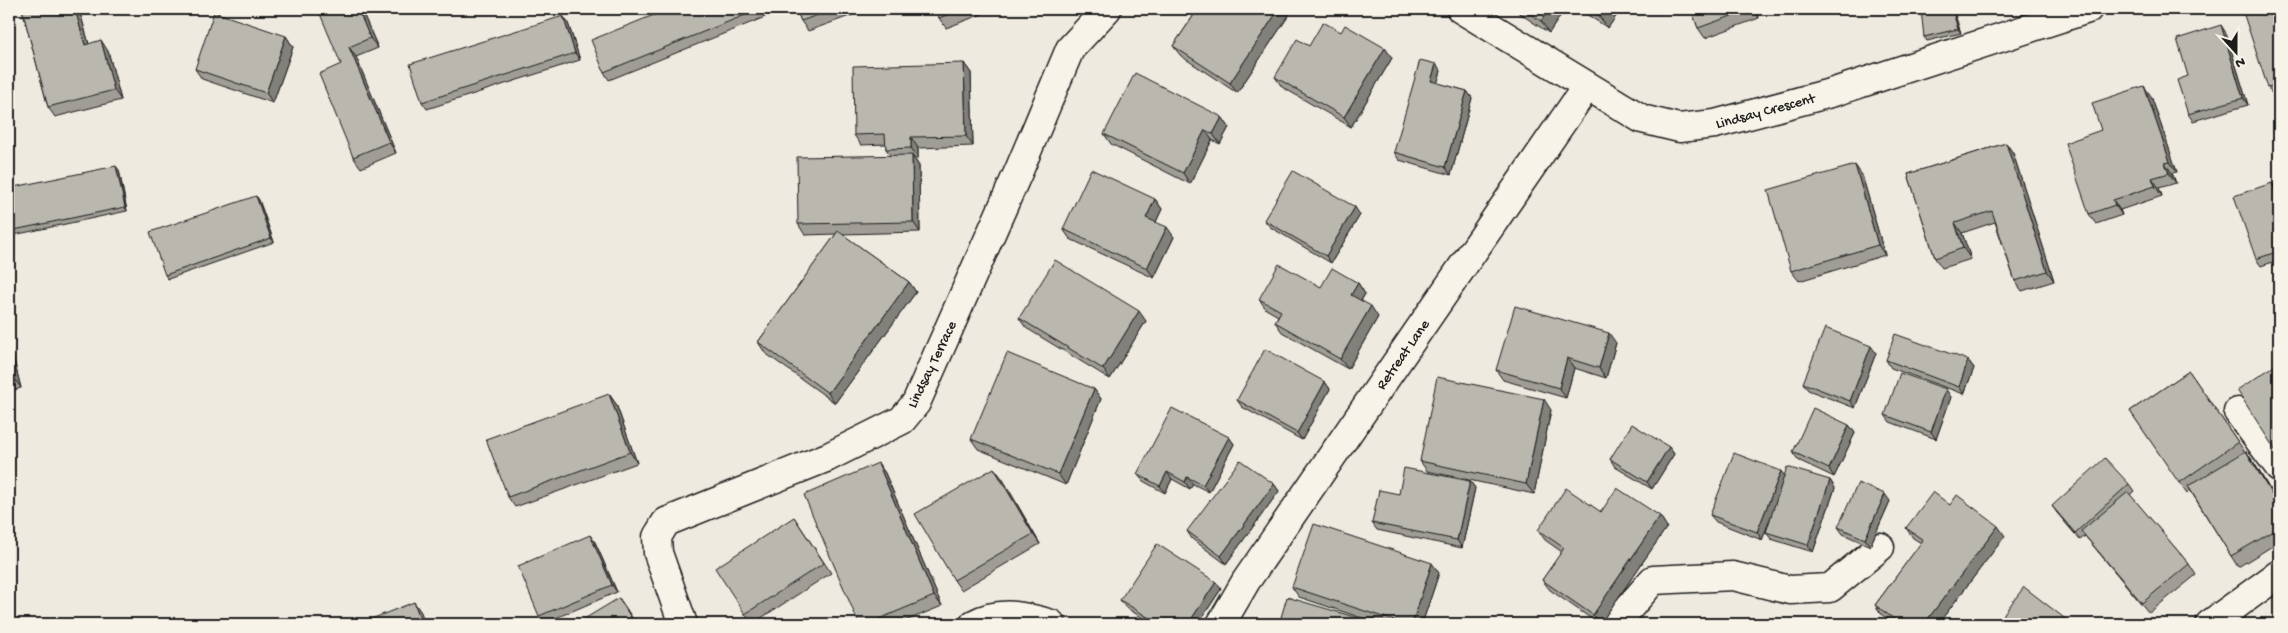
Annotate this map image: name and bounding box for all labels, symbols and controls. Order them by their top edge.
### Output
north arrow [2210,28,2260,78]
text: N [2232,52,2247,71]
street label: Lindsay Crescent [1714,90,1819,134]
street label: Retreat Lane [1373,316,1435,394]
street label: Lindsay Terrace [904,318,962,411]

